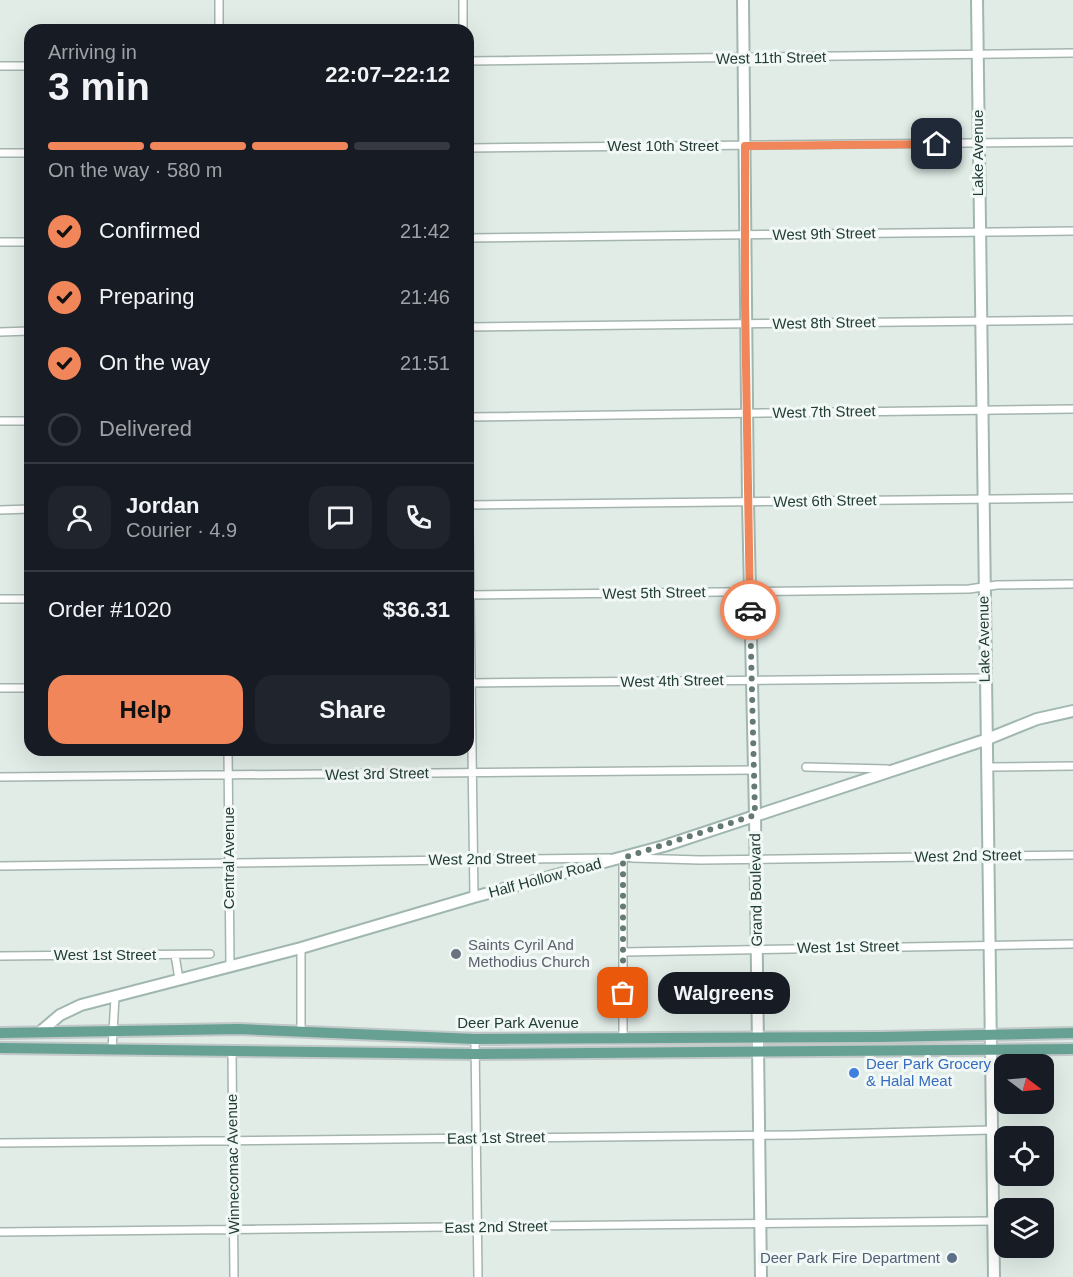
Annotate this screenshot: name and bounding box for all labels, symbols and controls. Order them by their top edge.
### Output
text: Arriving in [48,41,137,63]
street label: West 11th Street [716,48,827,67]
text: 22:07–22:12 [325,62,450,87]
text: 3 min [48,65,150,108]
street label: Lake Avenue [969,110,986,196]
pin [911,118,962,169]
icon: home [920,127,953,160]
street label: West 10th Street [607,137,720,154]
text: On the way · 580 m [48,159,223,181]
icon: check [48,215,81,248]
text: Confirmed [99,218,200,243]
text: 21:42 [400,220,450,242]
street label: West 9th Street [772,224,877,243]
icon: check [48,281,81,314]
text: Preparing [99,284,194,309]
text: 21:46 [400,286,450,308]
street label: West 8th Street [772,313,877,332]
icon: check [48,347,81,380]
text: On the way [99,350,210,375]
text: 21:51 [400,352,450,374]
street label: West 7th Street [772,402,877,421]
text: Delivered [99,416,192,441]
button: person [48,486,111,549]
button: chat [309,486,372,549]
button: phone [387,486,450,549]
street label: West 6th Street [773,491,878,510]
text: Jordan [126,493,199,518]
text: Courier · 4.9 [126,519,237,541]
courier [720,580,780,640]
street label: West 5th Street [602,583,707,602]
icon: car [734,594,767,627]
street label: Lake Avenue [974,596,993,682]
text: Order #1020 [48,597,172,622]
text: $36.31 [383,597,450,622]
street label: West 4th Street [620,671,725,690]
button: Help [48,675,243,744]
button: Share [255,675,450,744]
street label: West 3rd Street [325,764,430,783]
street label: Central Avenue [220,807,237,909]
street label: Grand Boulevard [746,833,765,947]
street label: West 2nd Street [914,846,1023,865]
street label: West 2nd Street [428,849,537,868]
street label: Half Hollow Road [487,854,603,901]
place label: Saints Cyril And Methodius Church [468,936,590,970]
street label: West 1st Street [797,937,900,956]
street label: West 1st Street [54,946,157,963]
marker: Saints Cyril And Methodius Church [449,947,463,961]
pin [597,967,648,1018]
callout: Walgreens [659,972,791,1014]
icon: bag [606,976,639,1009]
text: Walgreens [674,982,774,1004]
street label: Deer Park Avenue [457,1014,579,1031]
north arrow [994,1054,1054,1114]
map controls [994,1054,1054,1258]
place label: Deer Park Grocery & Halal Meat [866,1055,992,1089]
marker: Deer Park Grocery & Halal Meat [847,1066,861,1080]
street label: Winnecomac Avenue [223,1094,242,1234]
button: locate [994,1126,1054,1186]
street label: East 1st Street [447,1128,546,1147]
button: layers [994,1198,1054,1258]
street label: East 2nd Street [444,1217,549,1236]
place label: Deer Park Fire Department [760,1249,941,1266]
marker: Deer Park Fire Department [945,1251,959,1265]

